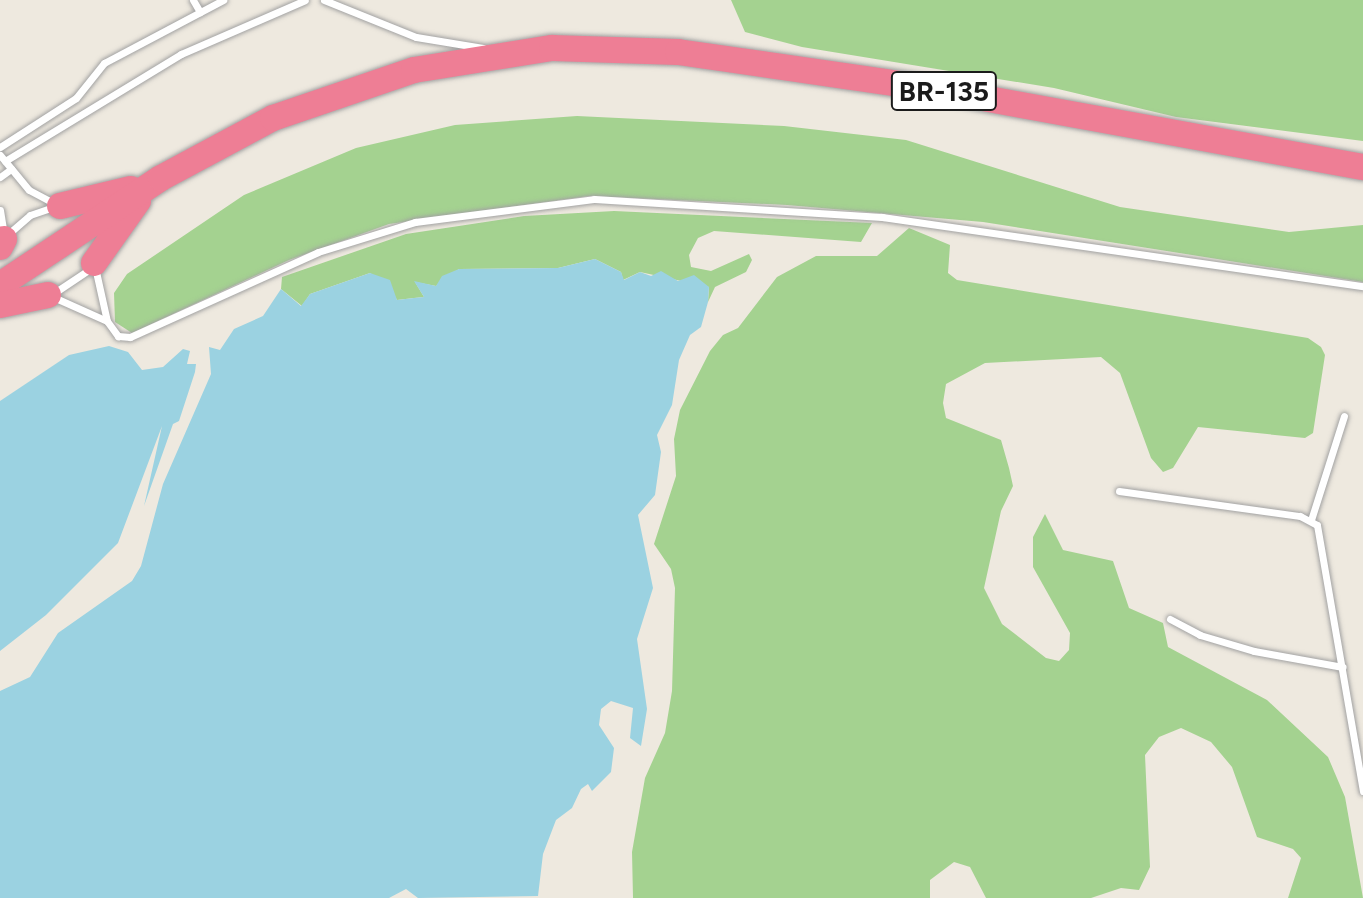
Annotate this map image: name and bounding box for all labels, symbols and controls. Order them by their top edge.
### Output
road number: BR-135 [890,67,998,115]

